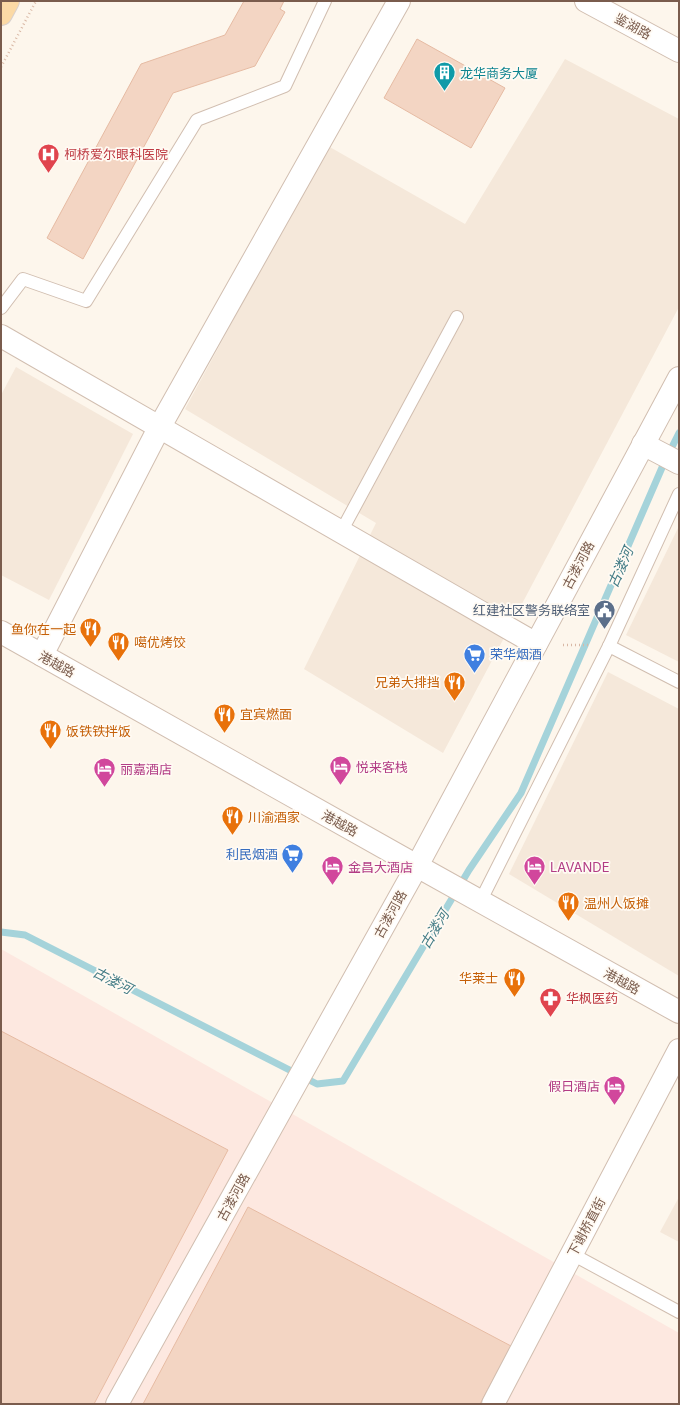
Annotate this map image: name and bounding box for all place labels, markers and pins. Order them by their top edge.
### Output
building icon: 龙华商务大厦 [431,60,457,93]
place label: 龙华商务大厦 [460,65,538,81]
hospital icon: 柯桥爱尔眼科医院 [35,141,61,174]
place label: 柯桥爱尔眼科医院 [64,146,168,162]
public building icon: 红建社区警务联络室 [592,597,618,630]
place label: 红建社区警务联络室 [473,602,590,618]
restaurant icon: 鱼你在一起 [78,616,104,649]
place label: 鱼你在一起 [11,621,76,637]
restaurant icon: 噶优烤饺 [105,629,131,662]
place label: 噶优烤饺 [134,634,186,650]
supermarket icon: 荣华烟酒 [462,641,488,674]
place label: 荣华烟酒 [490,646,542,662]
restaurant icon: 兄弟大排挡 [442,669,468,702]
place label: 兄弟大排挡 [375,674,440,690]
restaurant icon: 宜宾燃面 [211,701,237,734]
place label: 宜宾燃面 [240,706,292,722]
restaurant icon: 饭铁铁拌饭 [37,718,63,751]
place label: 饭铁铁拌饭 [66,723,131,739]
hotel icon: 悦来客栈 [328,754,354,787]
hotel icon: 丽嘉酒店 [92,756,118,789]
place label: 悦来客栈 [356,759,408,775]
place label: 丽嘉酒店 [120,761,172,777]
restaurant icon: 川渝酒家 [219,804,245,837]
place label: 川渝酒家 [248,809,300,825]
supermarket icon: 利民烟酒 [280,841,306,874]
place label: 利民烟酒 [226,846,278,862]
hotel icon: 金昌大酒店 [320,854,346,887]
hotel icon: LAVANDE [521,854,547,887]
place label: 金昌大酒店 [348,859,413,875]
place label: LAVANDE [550,859,609,875]
restaurant icon: 温州人饭摊 [556,890,582,923]
place label: 温州人饭摊 [584,895,649,911]
restaurant icon: 华莱士 [501,965,527,998]
place label: 华莱士 [459,970,498,986]
pharmacy icon: 华枫医药 [538,985,564,1018]
place label: 华枫医药 [566,990,618,1006]
hotel icon: 假日酒店 [602,1073,628,1106]
place label: 假日酒店 [548,1078,600,1094]

